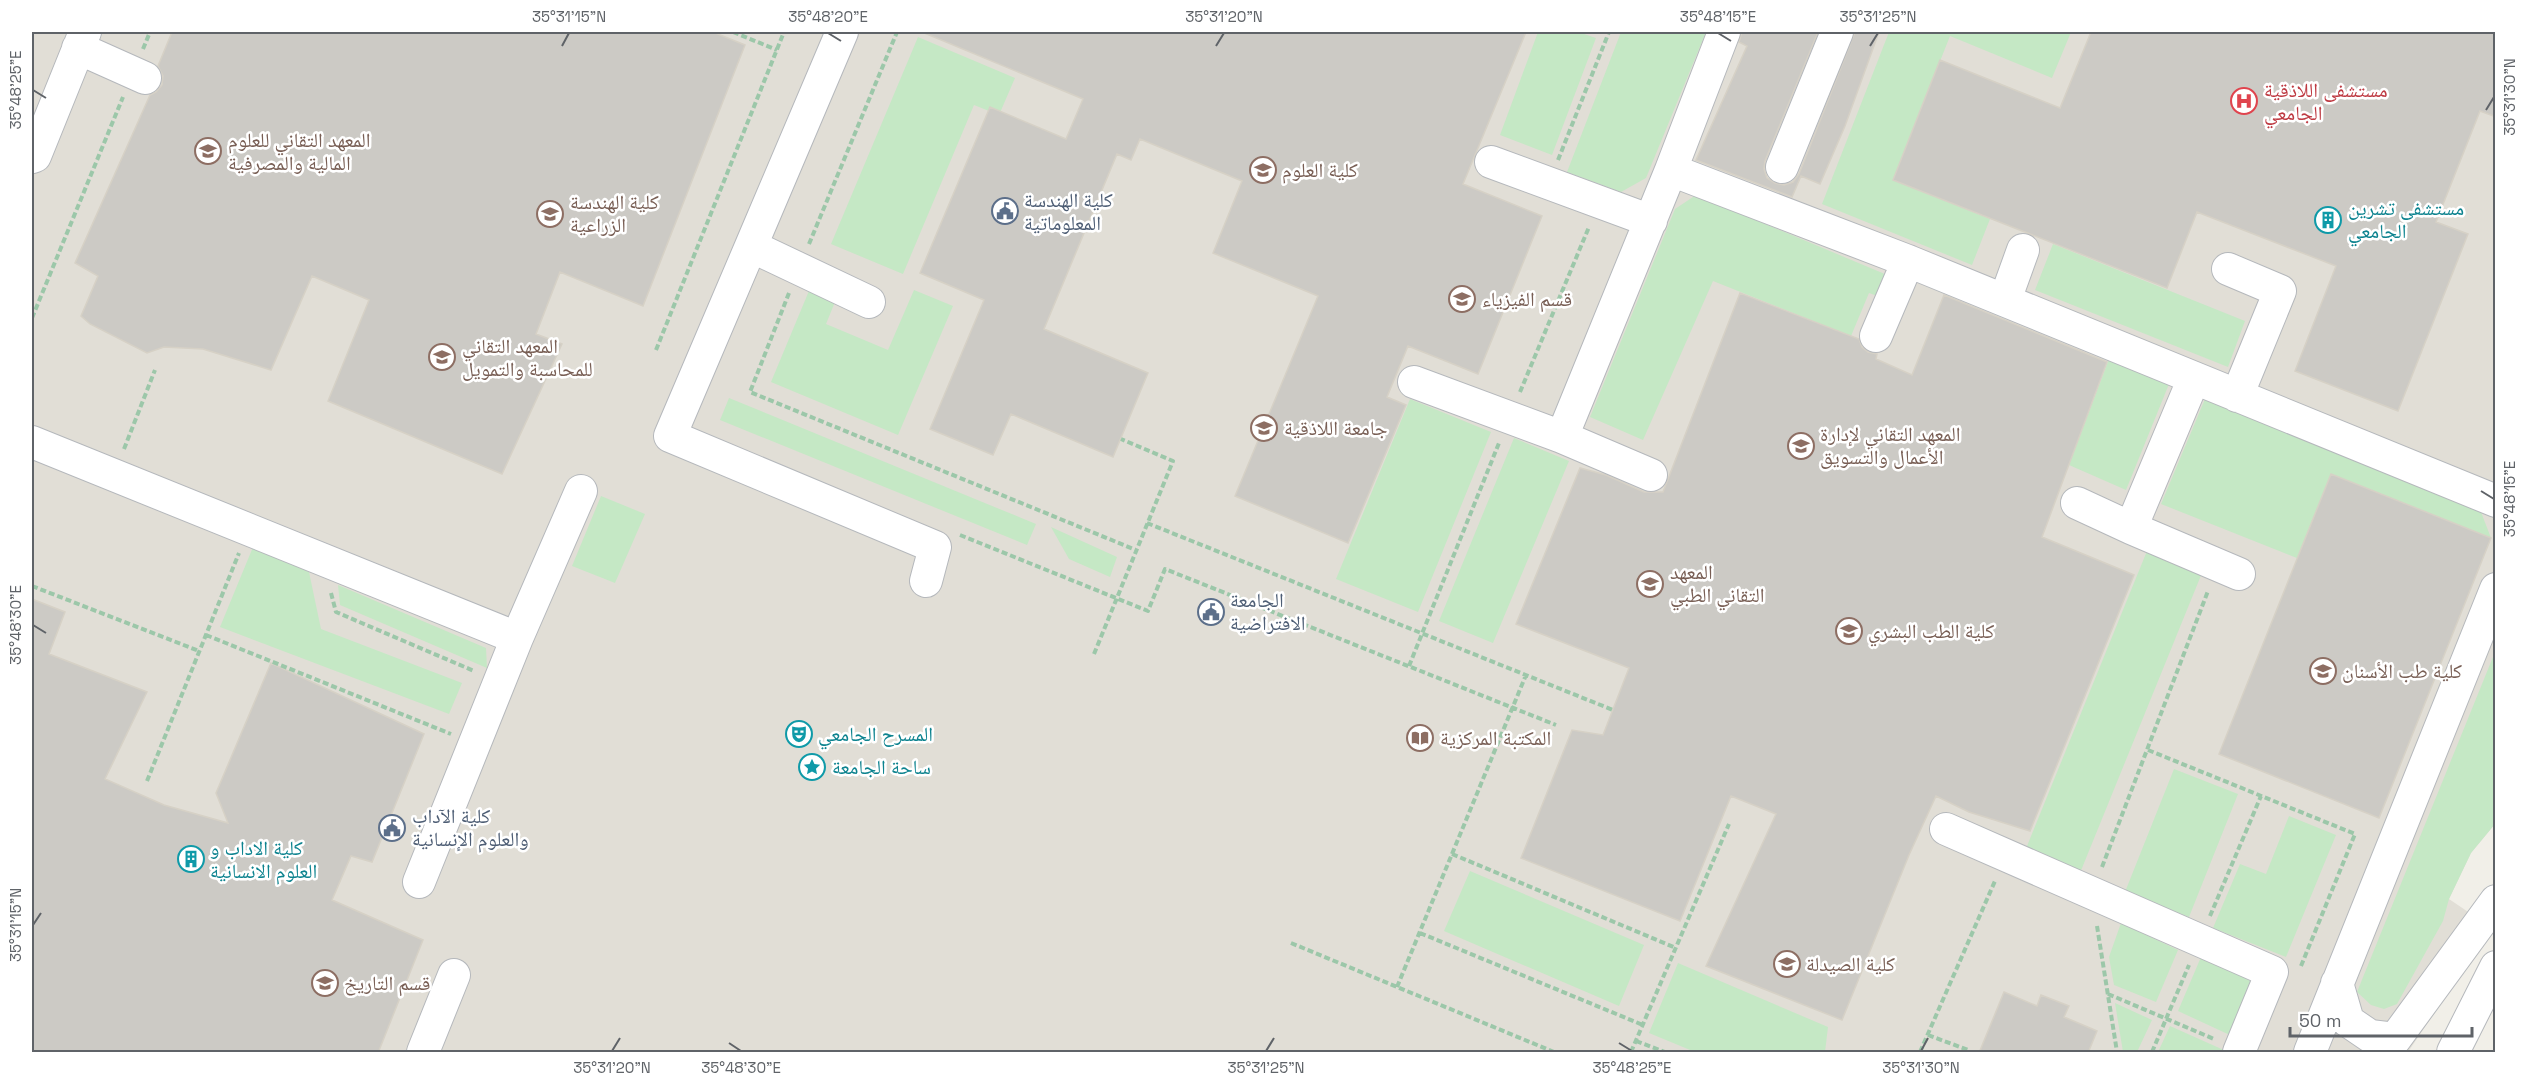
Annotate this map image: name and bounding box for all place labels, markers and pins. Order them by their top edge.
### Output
place label: مستشفى اللاذقية الجامعي [2264,77,2388,129]
hospital icon: مستشفى اللاذقية الجامعي [2229,86,2259,116]
place label: المعهد التقاني للعلوم المالية والمصرفية [228,127,371,176]
school or university icon: المعهد التقاني للعلوم المالية والمصرفية [193,136,223,166]
school or university icon: كلية العلوم [1248,155,1278,185]
place label: كلية العلوم [1282,157,1358,184]
place label: كلية الهندسة المعلوماتية [1024,187,1113,236]
place label: كلية الهندسة الزراعية [570,189,659,238]
place label: مستشفى تشرين الجامعي [2348,195,2464,247]
public building icon: كلية الهندسة المعلوماتية [990,196,1020,226]
school or university icon: كلية الهندسة الزراعية [535,199,565,229]
building icon: مستشفى تشرين الجامعي [2313,205,2343,235]
school or university icon: قسم الفيزياء [1447,284,1477,314]
place label: قسم الفيزياء [1482,286,1572,313]
place label: المعهد التقاني للمحاسبة والتمويل [462,333,593,382]
school or university icon: المعهد التقاني للمحاسبة والتمويل [427,342,457,372]
school or university icon: جامعة اللاذقية [1249,413,1279,443]
place label: جامعة اللاذقية [1284,415,1388,441]
place label: المعهد التقاني لإدارة الأعمال والتسويق [1820,421,1960,470]
school or university icon: المعهد التقاني لإدارة الأعمال والتسويق [1786,431,1816,461]
place label: المعهد التقاني الطبي [1670,559,1765,611]
school or university icon: المعهد التقاني الطبي [1635,569,1665,599]
place label: الجامعة الافتراضية [1230,587,1306,636]
public building icon: الجامعة الافتراضية [1196,597,1226,627]
school or university icon: كلية الطب البشري [1834,616,1864,646]
place label: كلية الطب البشري [1868,618,1994,647]
school or university icon: كلية طب الأسنان [2308,656,2338,686]
place label: كلية طب الأسنان [2342,658,2462,684]
theatre icon: المسرح الجامعي [784,719,814,749]
place label: المسرح الجامعي [818,721,933,750]
library icon: المكتبة المركزية [1405,723,1435,753]
place label: المكتبة المركزية [1440,725,1551,751]
place icon: ساحة الجامعة [797,752,827,782]
place label: ساحة الجامعة [832,754,931,780]
place label: كلية الآداب والعلوم الإنسانية [412,803,529,853]
public building icon: كلية الآداب والعلوم الإنسانية [377,813,407,843]
place label: كلية الاداب و العلوم الانسانية [210,835,317,885]
building icon: كلية الاداب و العلوم الانسانية [176,844,206,874]
school or university icon: كلية الصيدلة [1772,949,1802,979]
place label: كلية الصيدلة [1806,951,1895,977]
school or university icon: قسم التاريخ [310,968,340,998]
place label: قسم التاريخ [344,970,431,997]

